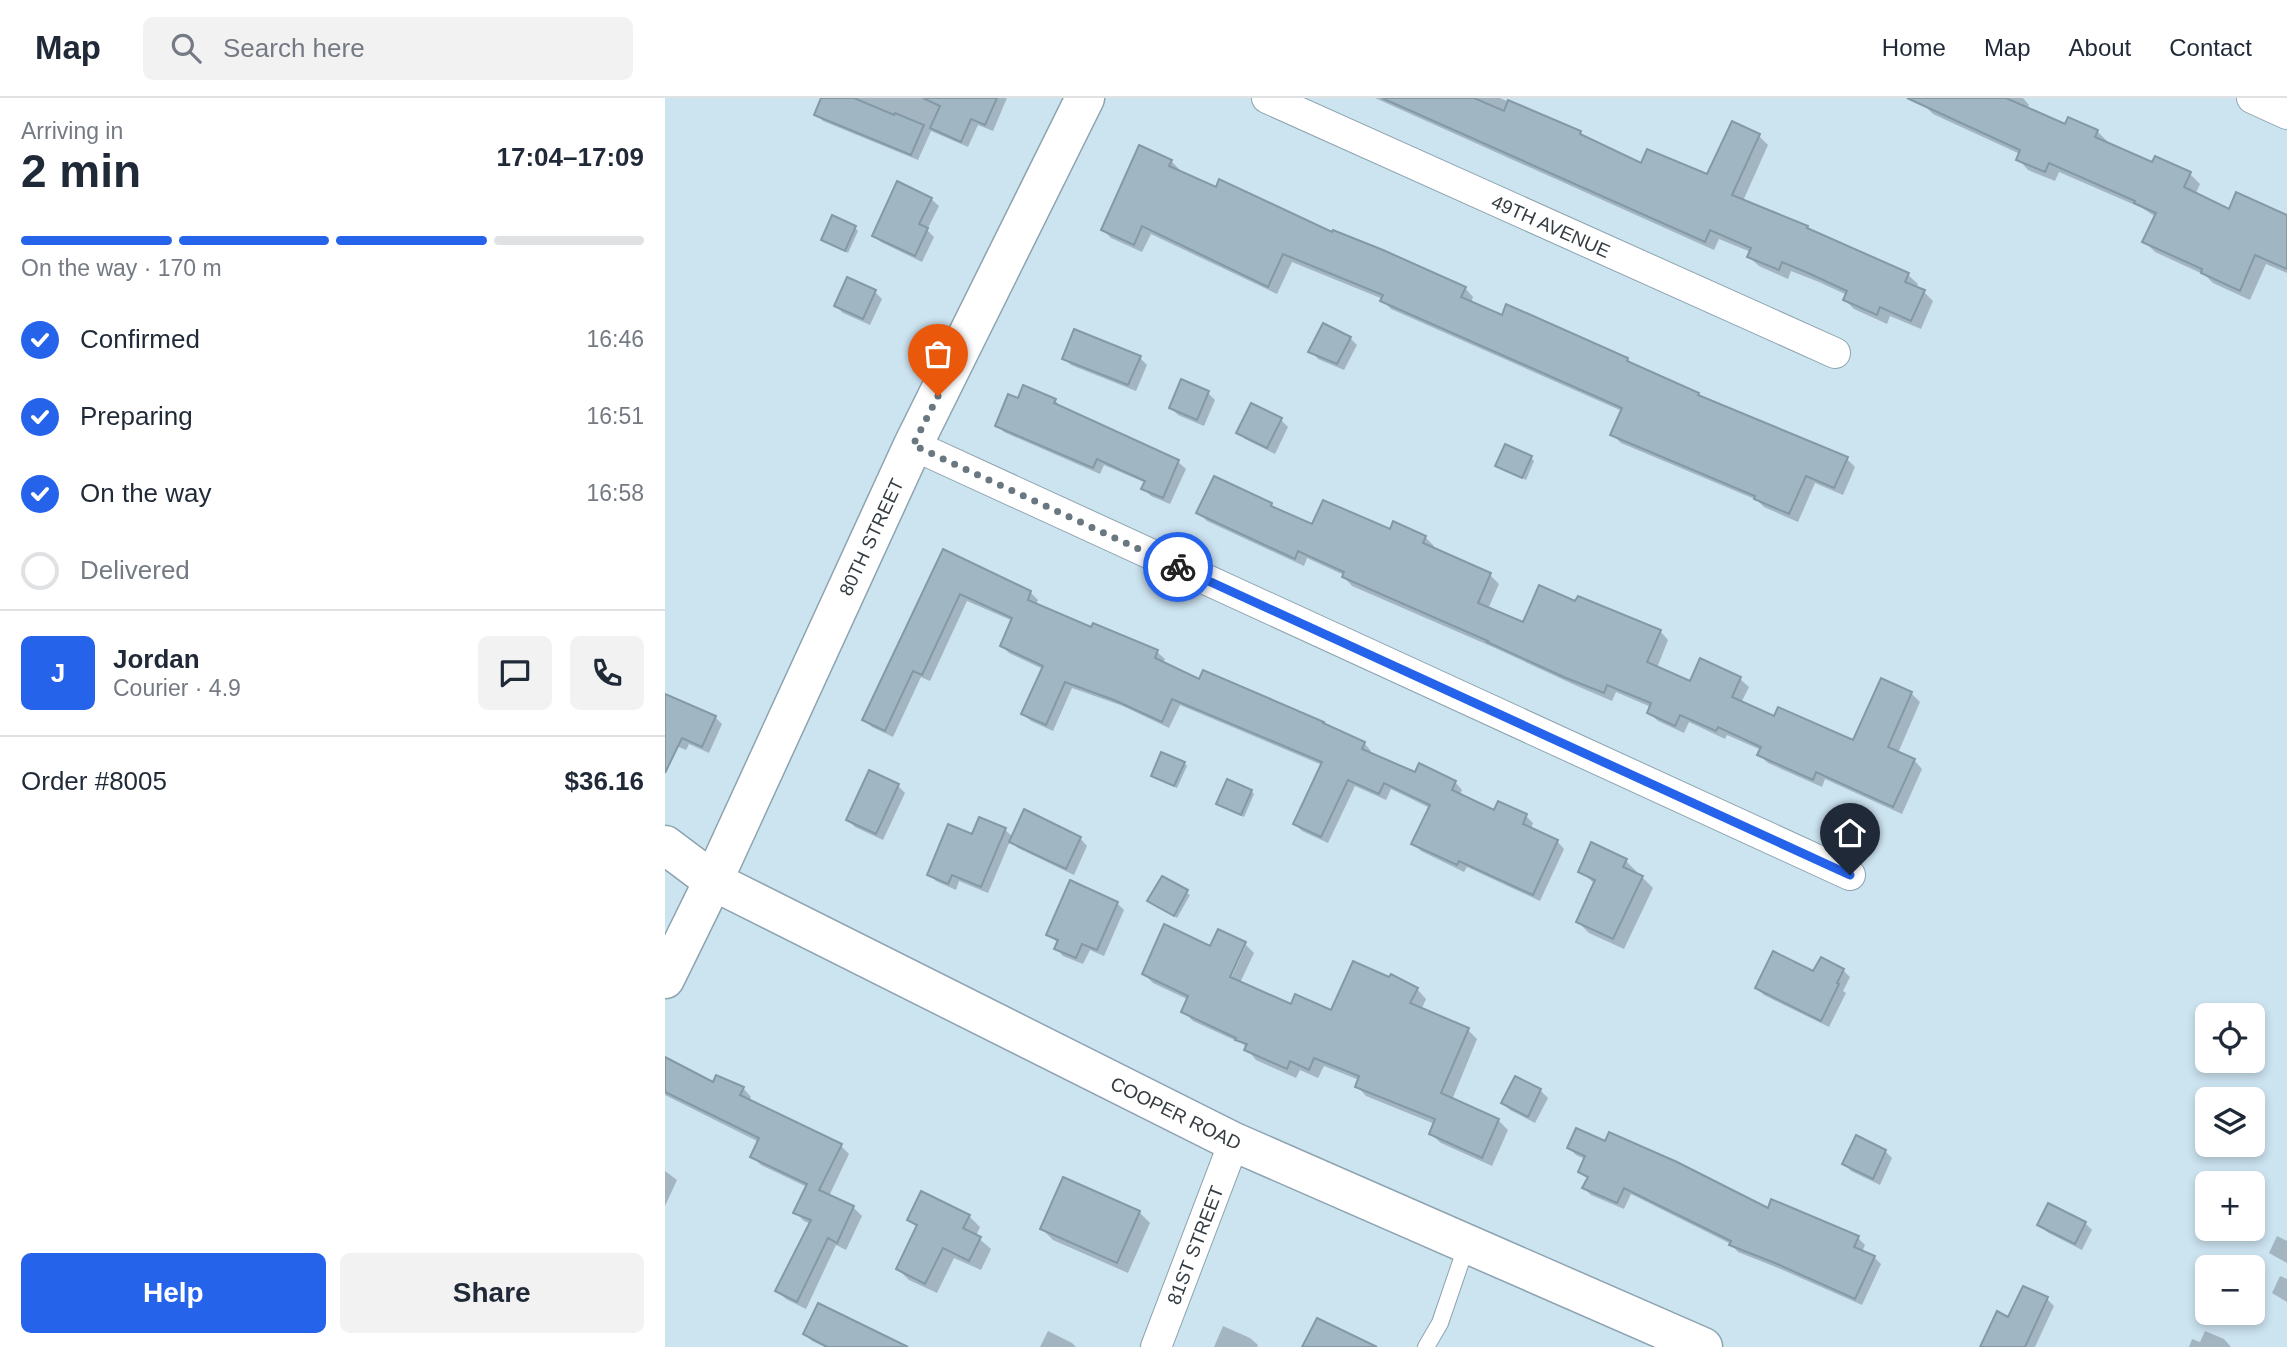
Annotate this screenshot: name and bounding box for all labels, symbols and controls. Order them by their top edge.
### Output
search box [143,17,633,80]
text: Map [35,29,101,66]
icon: search [167,29,205,67]
text: Search here [223,33,365,63]
text: Home [1882,34,1946,61]
text: Map [1984,34,2031,61]
text: About [2069,34,2131,61]
text: Contact [2169,34,2252,61]
text: Arriving in [21,118,123,144]
text: 17:04–17:09 [497,142,644,172]
text: 2 min [21,145,141,197]
street label: 49TH AVENUE [1488,191,1613,262]
text: On the way · 170 m [21,255,222,281]
icon: check [21,321,59,359]
text: Confirmed [80,324,200,354]
pin [908,324,968,396]
text: 16:46 [586,326,644,352]
icon: bag [919,335,957,373]
icon: check [21,398,59,436]
text: Preparing [80,401,193,431]
text: 16:51 [586,403,644,429]
icon: check [21,475,59,513]
street label: 80TH STREET [835,475,908,599]
text: On the way [80,478,212,508]
text: 16:58 [586,480,644,506]
courier [1143,532,1213,602]
icon: bike [1159,548,1197,586]
text: Delivered [80,555,190,585]
button: chat [478,636,552,710]
button: phone [570,636,644,710]
text: Jordan [113,644,200,674]
text: J [51,658,65,688]
text: Courier · 4.9 [113,675,241,701]
text: Order #8005 [21,766,167,796]
text: $36.16 [564,766,644,796]
pin [1820,803,1880,875]
icon: home [1831,814,1869,852]
map controls [2195,1003,2265,1325]
button: locate [2195,1003,2265,1073]
street label: COOPER ROAD [1107,1073,1244,1154]
button: layers [2195,1087,2265,1157]
button: + [2195,1171,2265,1241]
street label: 81ST STREET [1163,1183,1228,1307]
button: Help [21,1253,326,1333]
button: Share [340,1253,644,1333]
button: − [2195,1255,2265,1325]

